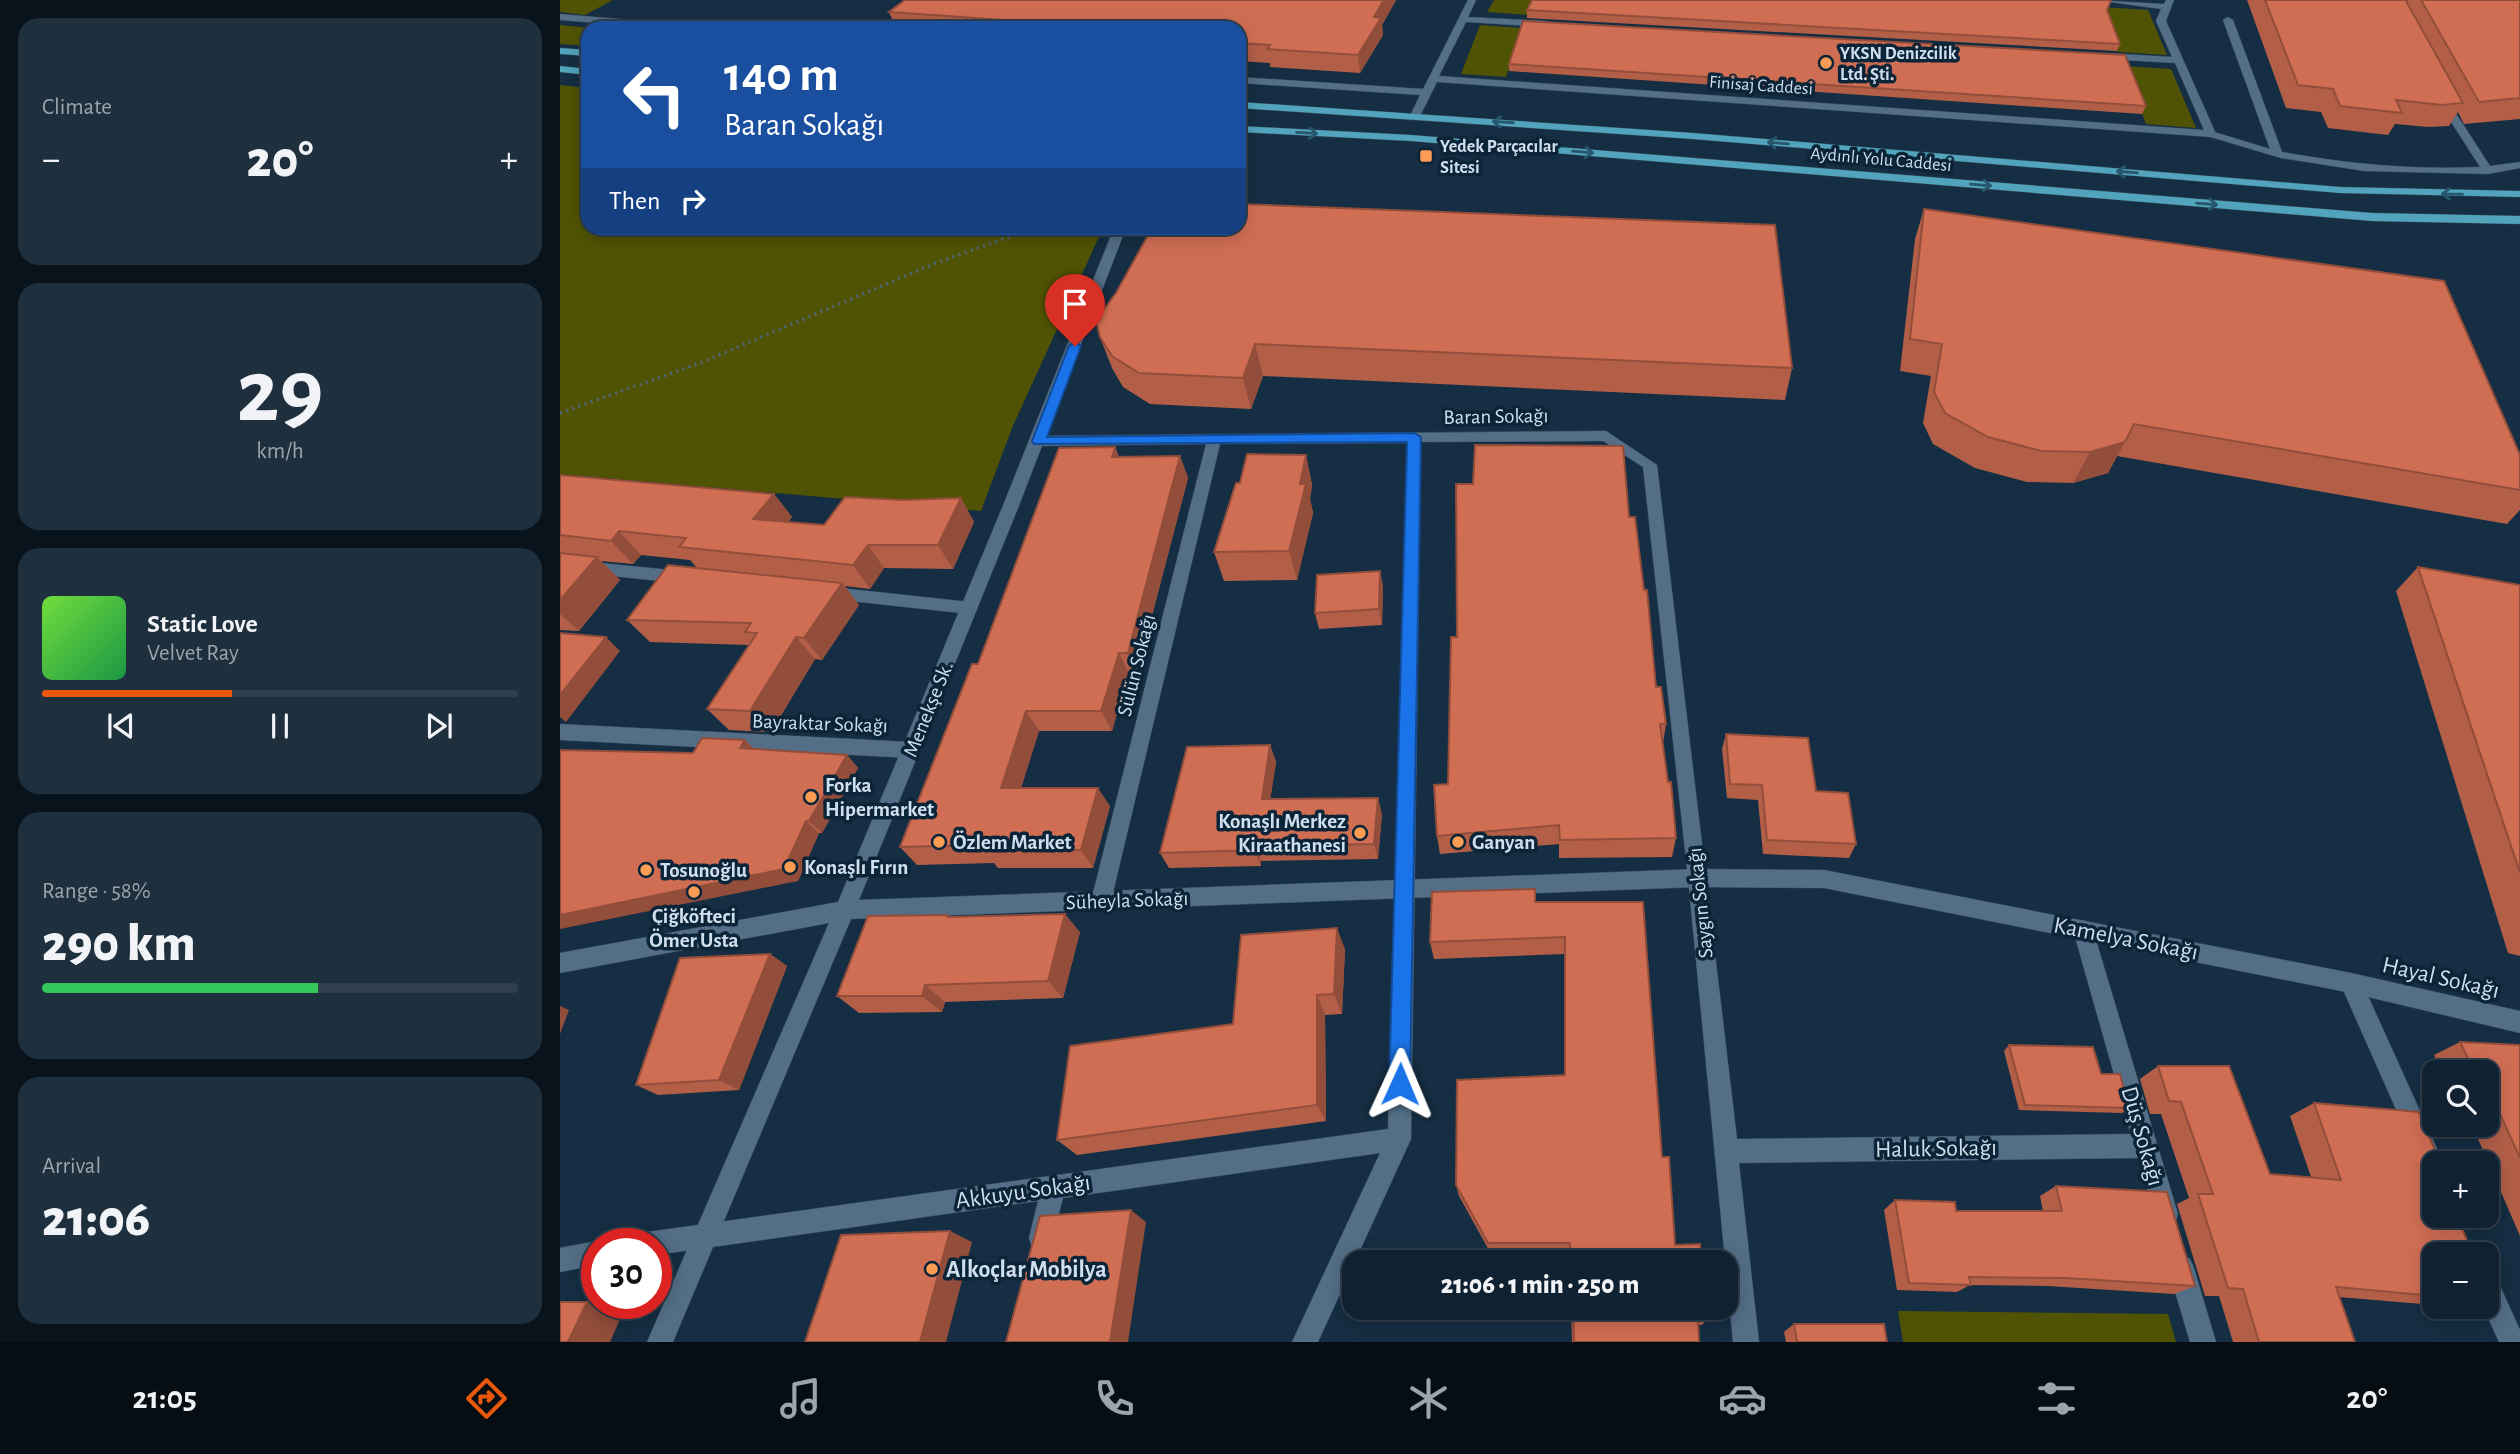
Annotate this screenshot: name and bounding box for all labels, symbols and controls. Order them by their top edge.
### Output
place label: YKSN Denizcilik Ltd. Şti. [1840,45,1957,84]
icon: left [609,49,700,140]
text: 140 m [724,51,839,100]
marker: YKSN Denizcilik Ltd. Şti. [1818,55,1834,71]
street label: Finisaj Caddesi [1708,73,1814,99]
text: Climate [42,96,112,119]
text: Baran Sokağı [724,109,884,141]
one-way arrow [1492,115,1514,128]
one-way arrow [1295,126,1318,139]
text: 20° [246,134,314,186]
one-way arrow [1768,136,1790,149]
place label: Yedek Parçacılar Sitesi [1440,138,1559,177]
text: − [42,141,60,179]
text: + [500,141,518,179]
street label: Aydınlı Yolu Caddesi [1810,145,1952,175]
one-way arrow [1571,146,1594,159]
marker: Yedek Parçacılar Sitesi [1418,148,1434,164]
one-way arrow [2116,165,2139,178]
one-way arrow [1969,179,1991,192]
icon: right [674,182,712,220]
one-way arrow [2441,187,2464,201]
text: Then [609,188,660,214]
one-way arrow [2195,198,2218,211]
pin [1045,274,1105,346]
icon: arrive [1056,285,1094,323]
text: 29 [237,347,323,438]
street label: Baran Sokağı [1443,405,1549,428]
text: km/h [256,440,304,463]
text: Static Love [147,611,258,637]
street label: Sülün Sokağı [1114,612,1159,718]
text: Velvet Ray [147,642,239,665]
street label: Menekşe Sk. [900,658,957,760]
icon: previous [102,707,140,745]
icon: pause [261,707,299,745]
icon: next [420,707,458,745]
street label: Bayraktar Sokağı [752,711,888,736]
place label: Forka Hipermarket [825,775,934,820]
marker: Forka Hipermarket [803,789,819,805]
place label: Konaşlı Merkez Kiraathanesi [1218,811,1346,856]
marker: Konaşlı Merkez Kiraathanesi [1352,825,1368,841]
place label: Özlem Market [953,830,1072,853]
place label: Ganyan [1472,832,1535,853]
marker: Özlem Market [931,834,947,850]
marker: Ganyan [1450,834,1466,850]
street label: Saygın Sokağı [1684,847,1717,959]
place label: Konaşlı Fırın [804,857,908,878]
marker: Konaşlı Fırın [782,859,798,875]
place label: Tosunoğlu [660,860,747,881]
marker: Tosunoğlu [638,862,654,878]
text: Range · 58% [42,880,151,903]
marker: Çiğköfteci Ömer Usta [686,884,702,900]
street label: Süheyla Sokağı [1065,888,1189,913]
place label: Çiğköfteci Ömer Usta [649,906,739,951]
street label: Kamelya Sokağı [2052,913,2200,965]
text: 290 km [42,918,196,970]
street label: Hayal Sokağı [2380,953,2502,1003]
position arrow [1363,1047,1437,1121]
map controls [2422,1060,2499,1319]
button: search [2422,1060,2499,1137]
street label: Düş Sokağı [2116,1084,2168,1189]
street label: Haluk Sokağı [1875,1136,1997,1162]
button: + [2422,1151,2499,1228]
text: Arrival [42,1155,101,1178]
street label: Akkuyu Sokağı [954,1171,1092,1213]
text: 21:06 [42,1193,150,1245]
speed limit sign: 30 [581,1228,672,1319]
button: − [2422,1242,2499,1319]
place label: Alkoçlar Mobilya [946,1258,1107,1282]
marker: Alkoçlar Mobilya [924,1261,940,1277]
text: 21:06 · 1 min · 250 m [1441,1272,1639,1298]
icon: directions [462,1374,511,1423]
icon: music [776,1374,825,1423]
icon: phone [1090,1374,1139,1423]
icon: climate [1404,1374,1453,1423]
icon: car [1718,1374,1767,1423]
icon: filters [2032,1374,2081,1423]
text: 21:05 [133,1382,197,1414]
text: 20° [2346,1382,2387,1414]

